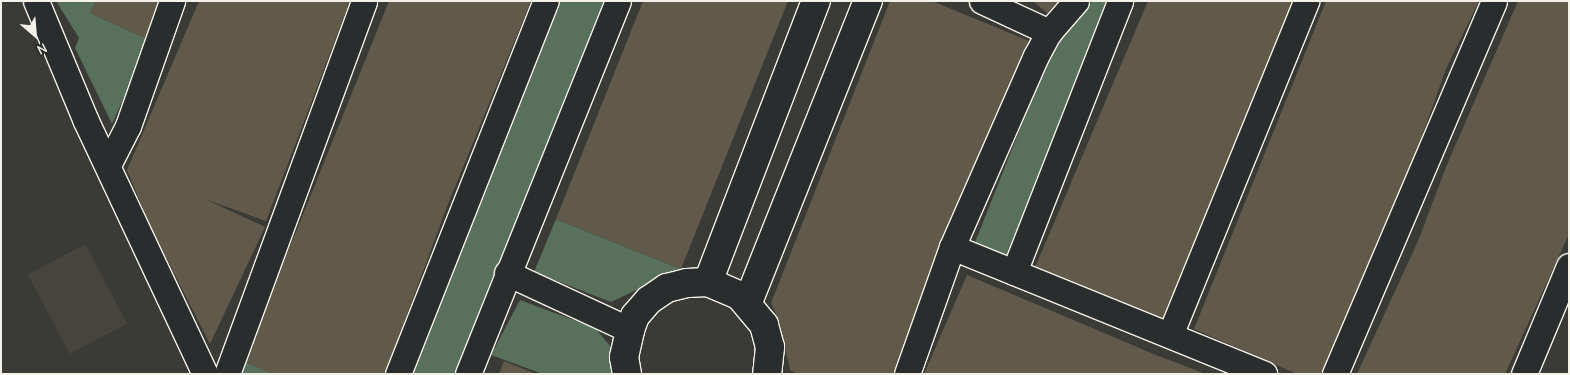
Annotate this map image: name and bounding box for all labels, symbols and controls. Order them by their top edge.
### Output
north arrow [10,10,60,60]
text: N [34,39,50,58]

